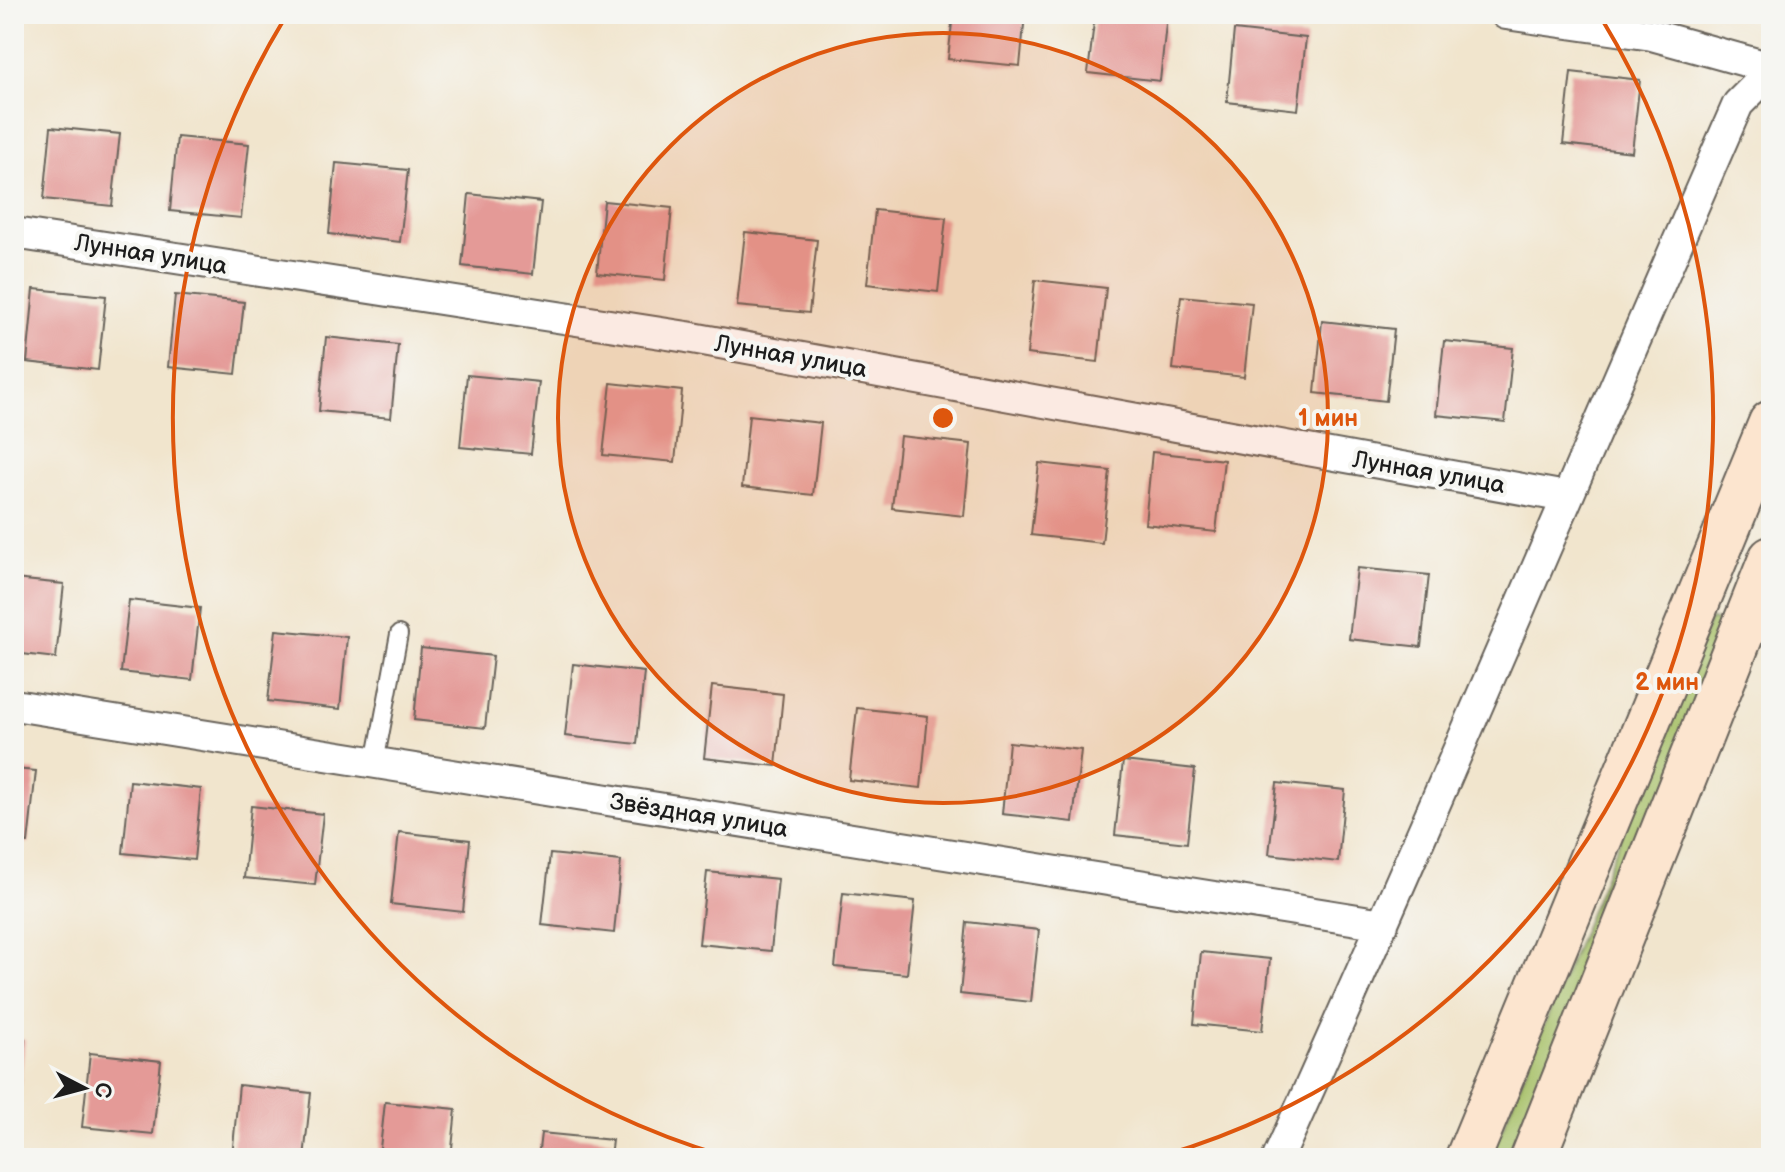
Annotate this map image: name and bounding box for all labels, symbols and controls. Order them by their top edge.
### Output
street label: Лунная улица [72,228,229,281]
street label: Лунная улица [712,329,869,384]
centre of rings [929,404,957,432]
text: 1 мин [1298,404,1358,433]
street label: Лунная улица [1350,445,1507,500]
text: 2 мин [1635,668,1699,697]
street label: Звёздная улица [608,787,790,844]
north arrow [44,1048,124,1128]
text: С [88,1081,117,1099]

